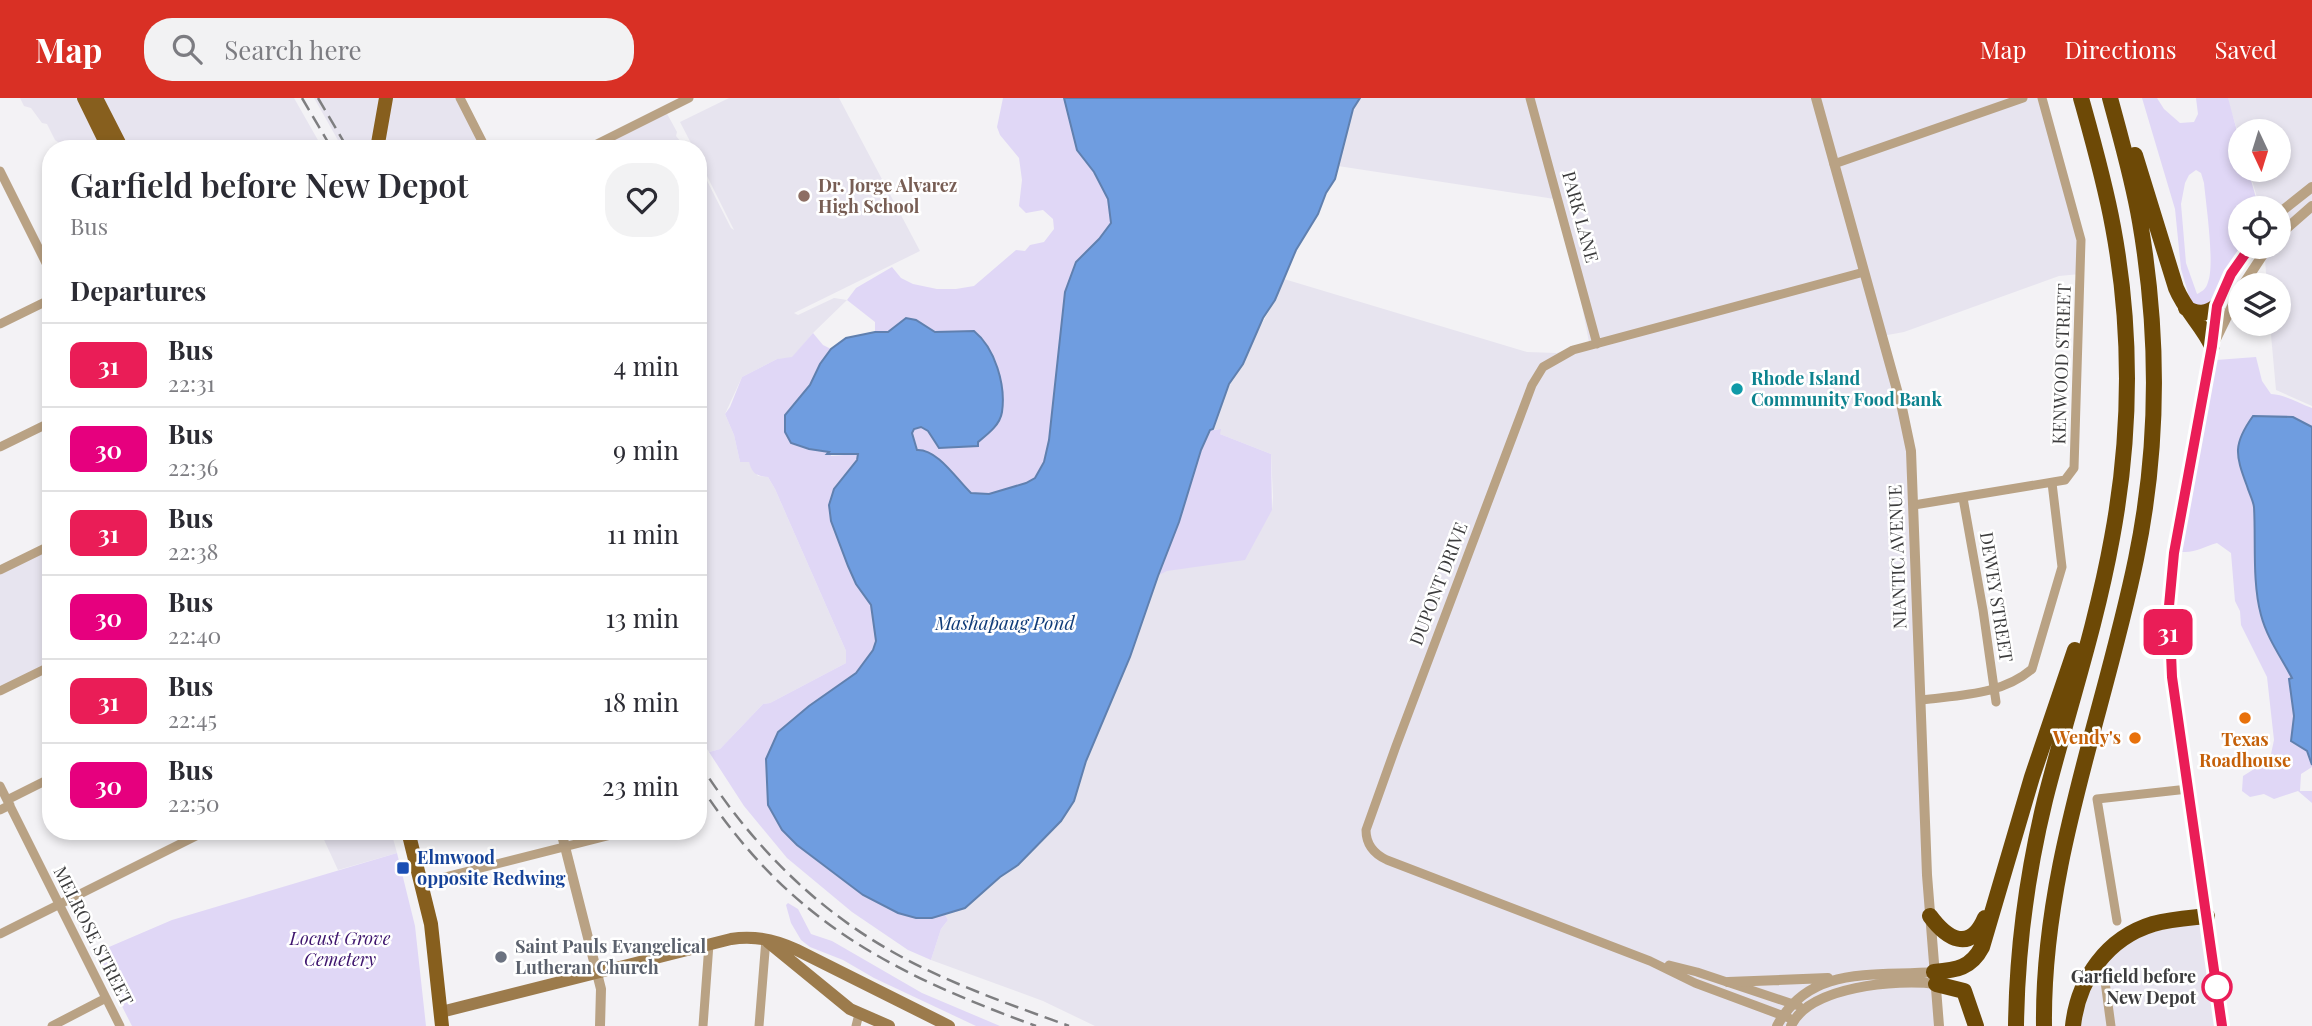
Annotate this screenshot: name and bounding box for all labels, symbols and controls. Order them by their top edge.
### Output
search box [144,18,634,81]
text: Map [35,27,102,71]
icon: search [168,30,206,68]
text: Search here [224,32,362,67]
text: Map [1980,33,2026,65]
text: Directions [2064,33,2177,65]
text: Saved [2215,33,2277,65]
north arrow [2228,119,2291,182]
map controls [2228,119,2291,336]
text: Garfield before New Depot [70,162,468,206]
button: heart [605,163,679,237]
street label: PARK LANE [1557,168,1605,265]
place label: Dr. Jorge Alvarez High School [818,173,957,218]
marker: Dr. Jorge Alvarez High School [796,188,812,204]
button: locate [2228,196,2291,259]
text: Bus [70,210,108,241]
text: Departures [70,273,206,308]
button: layers [2228,273,2291,336]
street label: KENWOOD STREET [2046,283,2076,445]
text: Bus [168,332,213,367]
text: 4 min [613,348,679,383]
text: 31 [98,349,119,381]
place label: Rhode Island Community Food Bank [1751,366,1942,411]
text: 22:31 [168,367,215,398]
marker: Rhode Island Community Food Bank [1729,381,1745,397]
text: Bus [168,416,213,451]
text: 9 min [613,432,679,467]
text: 30 [95,433,122,465]
text: 22:36 [168,451,218,482]
street label: NIANTIC AVENUE [1882,484,1912,630]
text: Bus [168,500,213,535]
text: 11 min [607,516,679,551]
text: 31 [98,517,119,549]
street label: DUPONT DRIVE [1404,519,1473,649]
street label: DEWEY STREET [1975,530,2019,664]
text: 22:38 [168,535,219,566]
text: Bus [168,584,213,619]
text: 13 min [605,600,679,635]
text: 30 [95,601,122,633]
water label: Mashapaug Pond [934,609,1075,635]
line badge: 31 [2136,609,2200,655]
text: 31 [2158,616,2178,648]
text: 22:40 [168,619,221,650]
text: Bus [168,668,213,703]
text: 18 min [603,684,679,719]
text: 31 [98,685,119,717]
text: 22:45 [168,703,217,734]
marker: Texas Roadhouse [2237,710,2253,726]
place label: Wendy's [2052,725,2121,749]
place label: Texas Roadhouse [2199,727,2291,772]
marker: Wendy's [2127,730,2143,746]
text: Bus [168,752,213,787]
text: 23 min [602,768,679,803]
text: 30 [95,769,122,801]
text: 22:50 [168,787,220,818]
place label: Elmwood opposite Redwing [417,845,566,890]
marker: Elmwood opposite Redwing [395,860,411,876]
street label: MELROSE STREET [48,862,139,1009]
park label: Locust Grove Cemetery [289,926,391,971]
place label: Saint Pauls Evangelical Lutheran Church [515,934,706,979]
marker: Saint Pauls Evangelical Lutheran Church [493,949,509,965]
place label: Garfield before New Depot [2071,964,2197,1009]
marker: Garfield before New Depot [2202,972,2232,1002]

